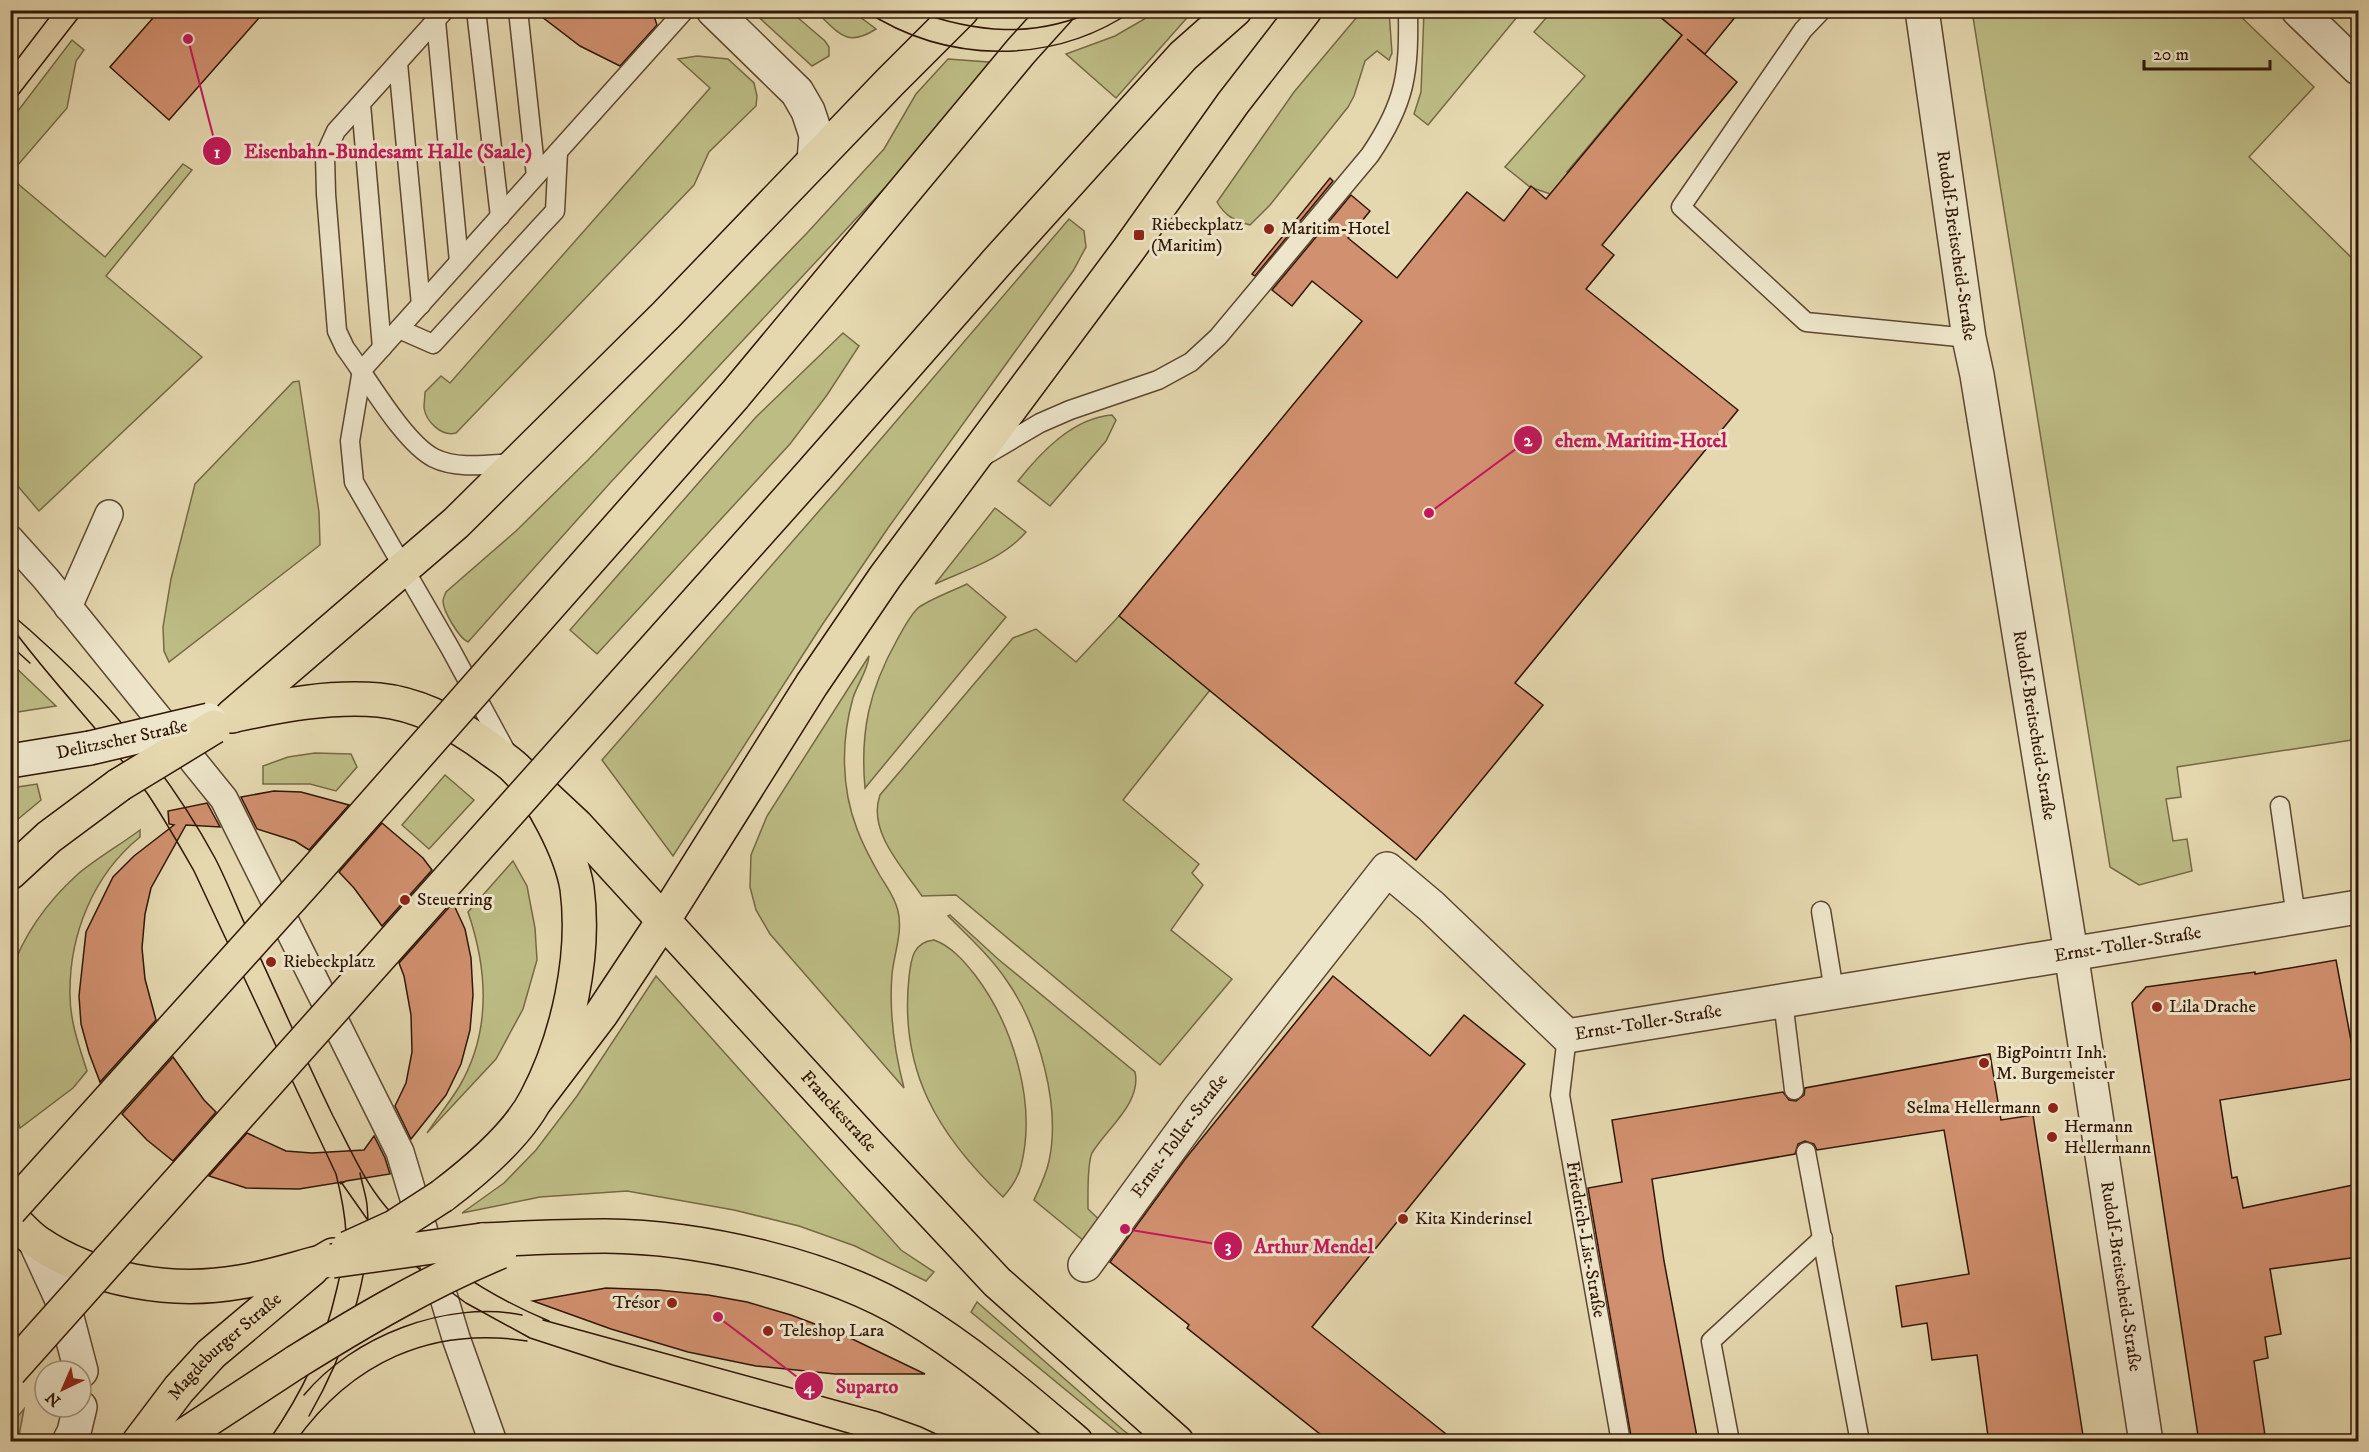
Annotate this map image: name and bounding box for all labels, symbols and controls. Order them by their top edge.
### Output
scale bar [2144,33,2270,71]
text: 20 m [2153,44,2189,66]
callout: Eisenbahn-Bundesamt Halle (Saale) [202,132,544,170]
text: Eisenbahn-Bundesamt Halle (Saale) [244,140,532,165]
text: 1 [214,142,221,164]
street label: Rudolf-Breitscheid-Straße [1931,149,1980,342]
place label: Riebeckplatz (Maritim) [1151,214,1243,257]
place label: Maritim-Hotel [1281,218,1390,240]
marker: Maritim-Hotel [1262,222,1276,236]
marker: Riebeckplatz (Maritim) [1132,228,1146,242]
callout: ehem. Maritim-Hotel [1513,421,1739,459]
text: ehem. Maritim-Hotel [1555,429,1728,454]
text: 2 [1524,430,1534,452]
street label: Rudolf-Breitscheid-Straße [2008,629,2060,822]
street label: Delitzscher Straße [54,715,190,765]
place label: Steuerring [417,889,492,911]
marker: Steuerring [398,893,412,907]
street label: Ernst-Toller-Straße [2053,922,2203,967]
place label: Riebeckplatz [283,951,375,973]
marker: Riebeckplatz [264,955,278,969]
place label: Lila Drache [2169,996,2256,1018]
street label: Ernst-Toller-Straße [1573,1000,1723,1046]
marker: Lila Drache [2150,1000,2164,1014]
place label: BigPoint11 Inh. M. Burgemeister [1996,1042,2115,1085]
marker: BigPoint11 Inh. M. Burgemeister [1977,1056,1991,1070]
street label: Franckestraße [796,1066,881,1157]
street label: Ernst-Toller-Straße [1127,1070,1233,1202]
place label: Selma Hellermann [1906,1097,2042,1119]
marker: Selma Hellermann [2046,1101,2060,1115]
place label: Hermann Hellermann [2064,1116,2152,1159]
marker: Hermann Hellermann [2045,1130,2059,1144]
street label: Friedrich-List-Straße [1561,1159,1610,1319]
street label: Rudolf-Breitscheid-Straße [2095,1180,2146,1373]
place label: Kita Kinderinsel [1415,1208,1533,1230]
marker: Kita Kinderinsel [1396,1212,1410,1226]
callout: Arthur Mendel [1213,1227,1386,1265]
text: Arthur Mendel [1253,1235,1375,1260]
text: 3 [1225,1236,1232,1258]
street label: Magdeburger Straße [163,1288,286,1405]
place label: Trésor [613,1292,660,1314]
marker: Trésor [665,1296,679,1310]
place label: Teleshop Lara [780,1320,884,1342]
marker: Teleshop Lara [761,1324,775,1338]
north arrow [33,1359,93,1419]
callout: Suparto [794,1367,910,1405]
text: Suparto [836,1375,898,1400]
text: 4 [803,1377,815,1399]
text: N [42,1387,65,1411]

